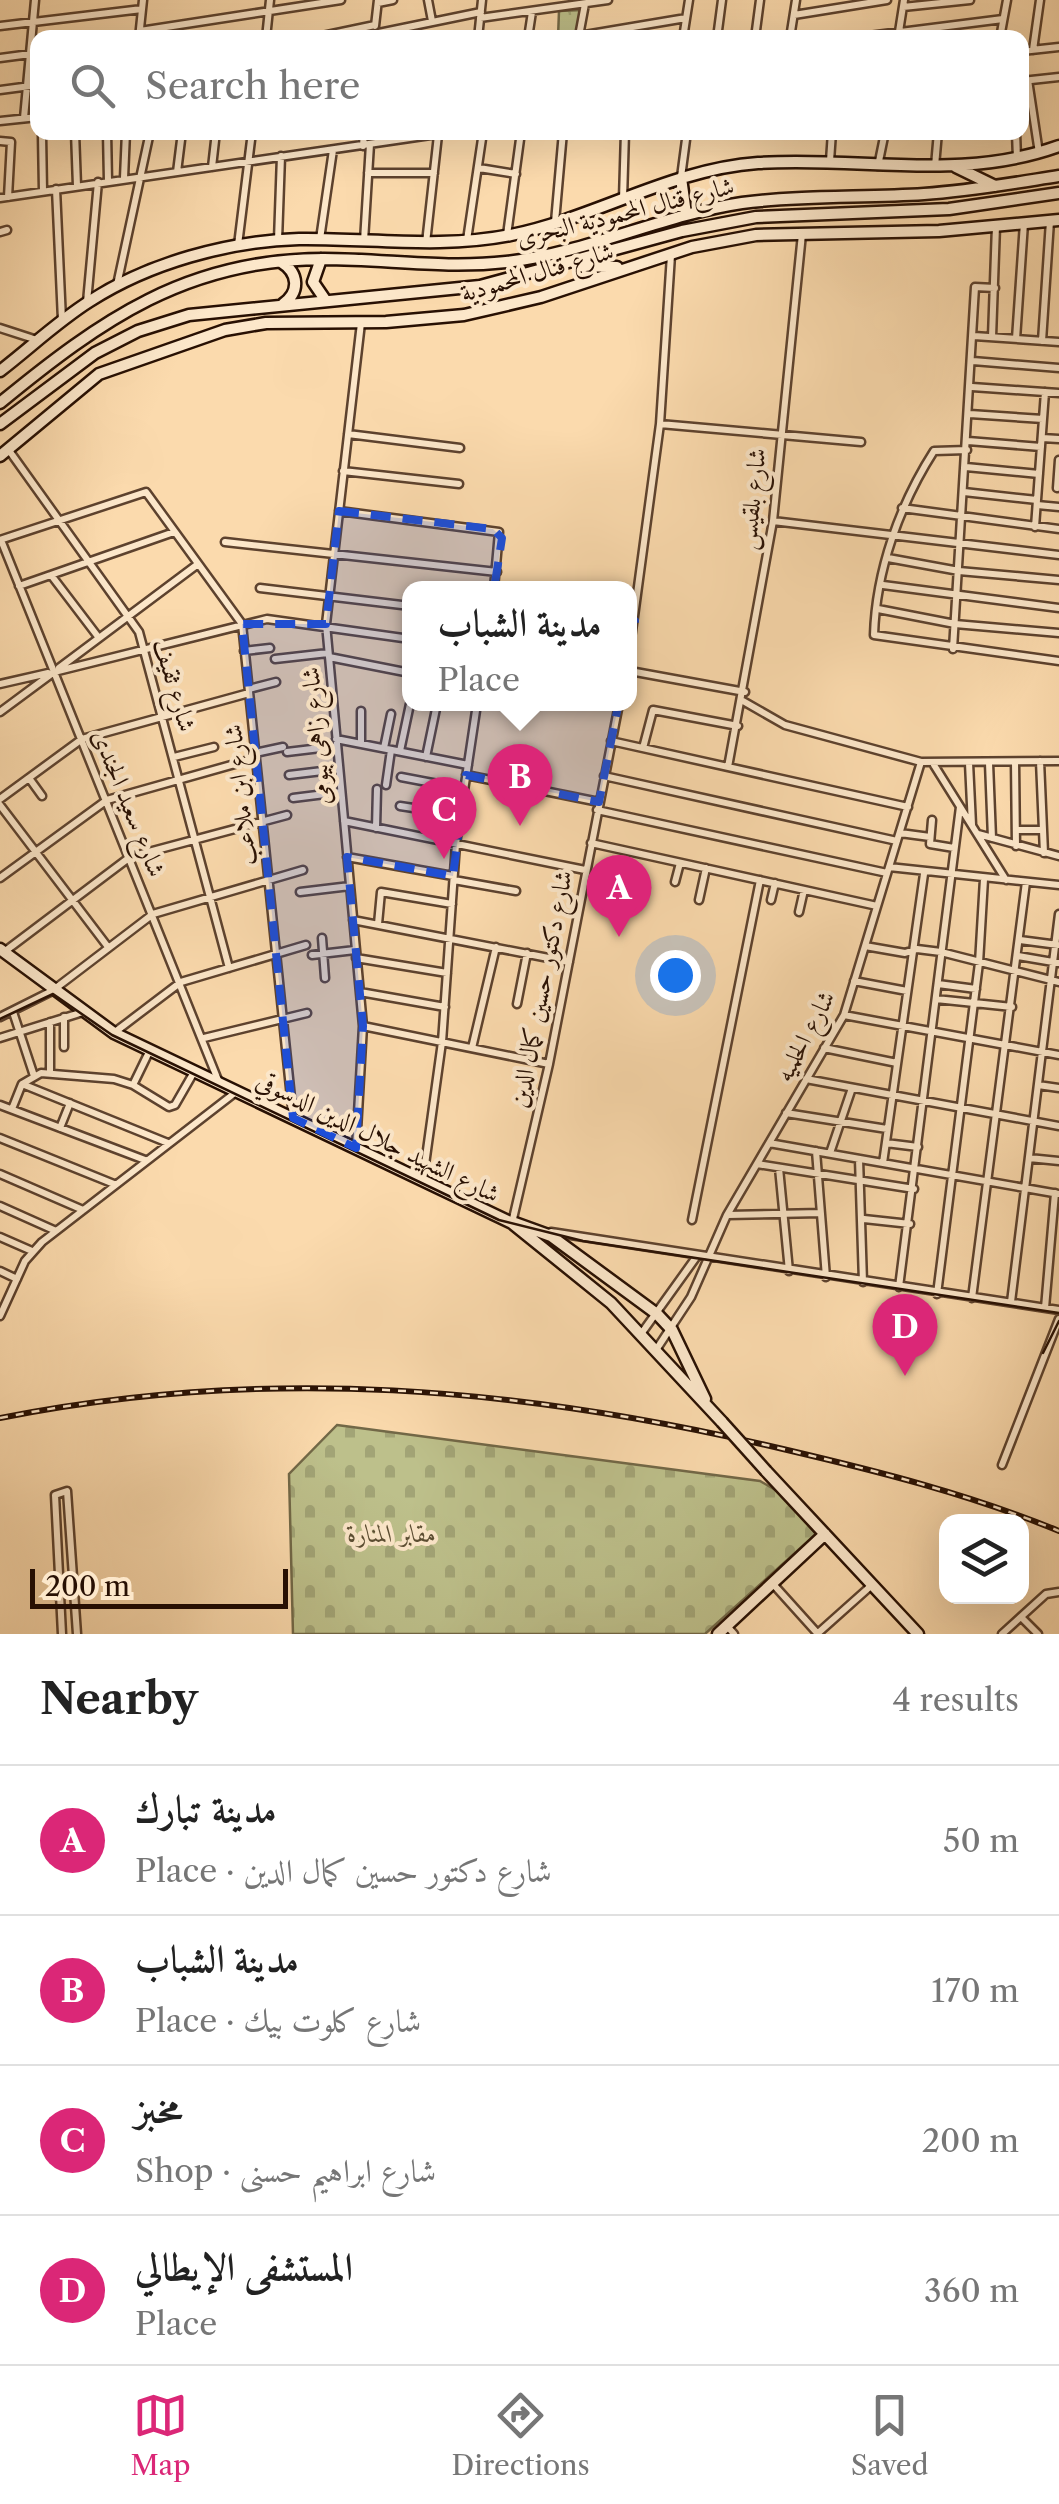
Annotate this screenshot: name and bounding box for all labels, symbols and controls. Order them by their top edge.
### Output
search box [30,30,1029,140]
icon: search [65,58,120,113]
text: Search here [145,62,360,109]
street label: شارع قنال المحمودية البحرى [513,170,739,260]
street label: شارع قنال المحمودية [457,235,619,314]
street label: شارع بلقيس [731,447,779,552]
popup [402,581,637,711]
text: مدينة الشباب [438,599,601,646]
street label: شارع ثقيف [141,635,203,737]
text: Place [438,660,520,699]
street label: شارع زاهى بيومى [295,665,343,806]
street label: شارع ابن ملاعب [217,722,269,867]
street label: شارع سعيد الجندى [80,725,173,883]
pin: B [488,744,552,826]
pin: C [412,776,476,859]
pin: A [586,854,652,937]
street label: شارع دكتور حسين كمال الدين [503,868,585,1111]
your location [650,950,701,1001]
street label: شارع الحلميه [768,985,847,1090]
street label: شارع الشهيد جلال الدين الدسوقي [249,1065,505,1215]
pin: D [872,1294,938,1376]
map controls [939,1514,1029,1604]
button: layers [939,1514,1029,1604]
park label: مقابر المنارة [346,1518,437,1549]
scale bar [30,1564,288,1608]
text: 200 m [45,1569,130,1603]
text: Nearby [40,1673,198,1725]
text: 4 results [893,1680,1019,1719]
text: مدينة تبارك [135,1785,277,1832]
text: A [60,1821,85,1860]
text: 50 m [943,1821,1019,1860]
text: Place · شارع دكتور حسين كمال الدين [135,1851,552,1890]
text: مدينة الشباب [135,1935,299,1982]
text: B [61,1971,84,2010]
text: 170 m [931,1971,1019,2010]
text: Place · شارع كلوت بيك [135,2001,421,2040]
text: مخبز [135,2085,182,2132]
text: C [60,2121,85,2160]
text: 200 m [922,2121,1019,2160]
text: Shop · شارع ابراهيم حسنى [135,2151,436,2190]
text: المستشفى الإيطالي [135,2243,353,2290]
text: D [59,2271,86,2310]
text: 360 m [924,2271,1019,2310]
text: Place [135,2304,217,2343]
tab: Map [130,2388,191,2482]
tab: Directions [451,2388,590,2482]
tab: Saved [851,2388,929,2482]

